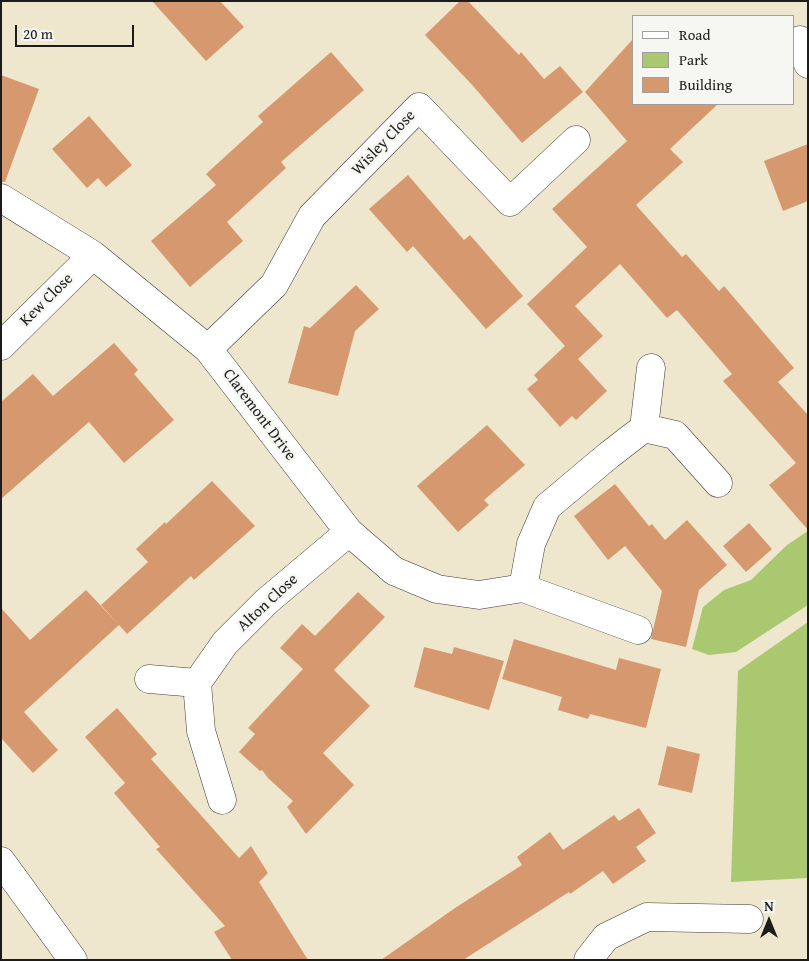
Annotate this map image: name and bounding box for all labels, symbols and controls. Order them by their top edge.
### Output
scale bar [18,15,136,47]
legend [632,15,794,105]
text: 20 m [23,23,53,44]
text: Road [679,24,710,45]
text: Park [679,49,708,70]
text: Building [679,74,732,95]
street label: Wisley Close [348,106,420,180]
street label: Kew Close [16,269,78,331]
street label: Claremont Drive [218,365,300,465]
street label: Alton Close [234,570,302,636]
north arrow [744,896,794,946]
text: N [764,896,774,916]

